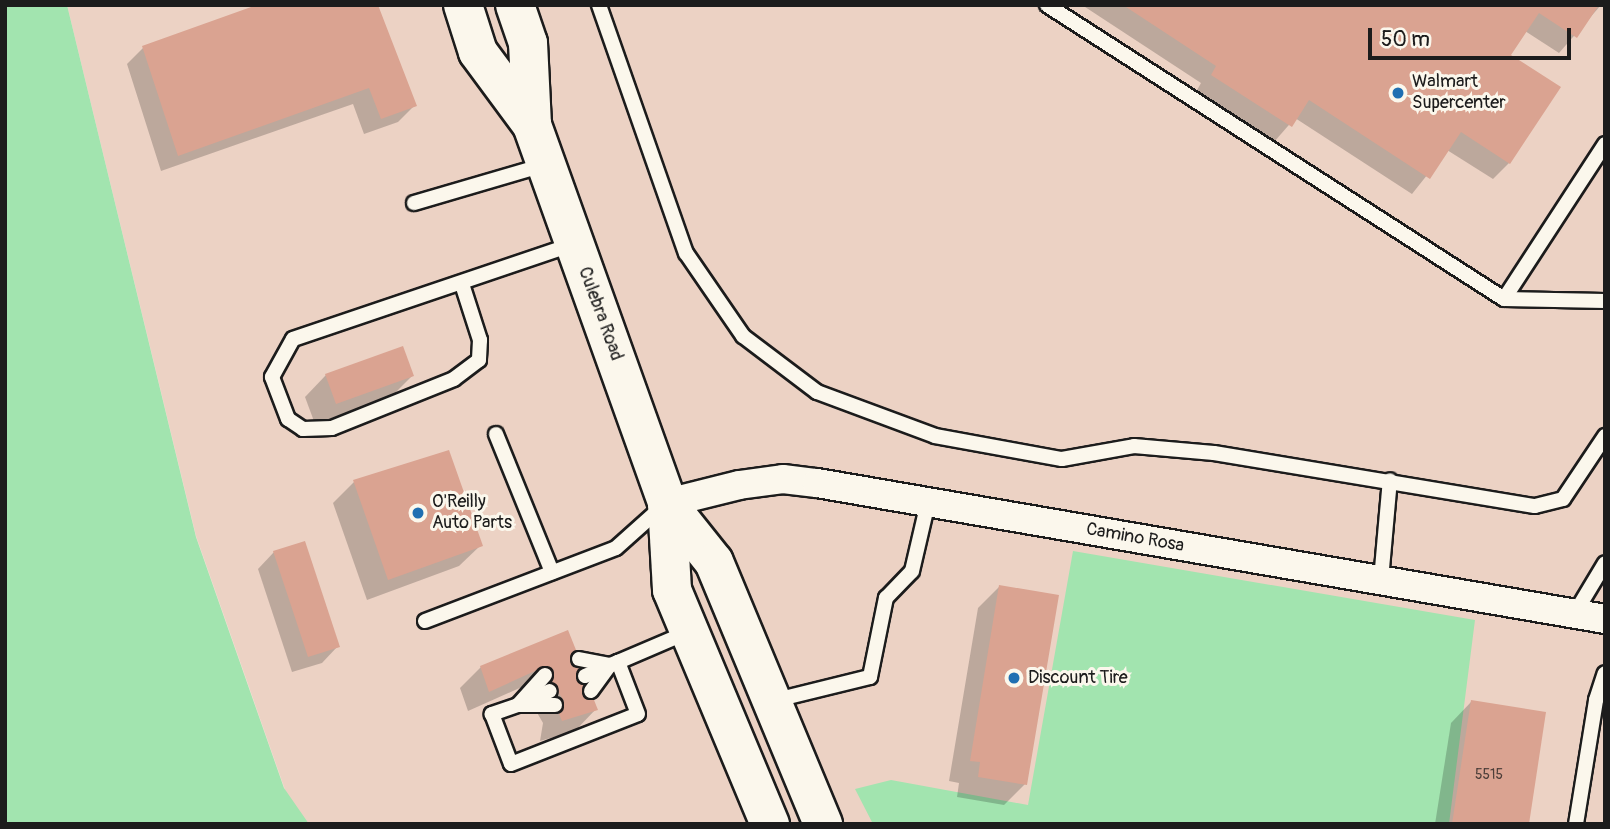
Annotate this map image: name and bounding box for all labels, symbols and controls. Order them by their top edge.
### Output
scale bar [1372,14,1575,58]
text: 50 m [1381,26,1430,53]
place label: Walmart Supercenter [1412,72,1506,114]
marker: Walmart Supercenter [1390,85,1406,101]
street label: Culebra Road [573,264,627,364]
place label: O'Reilly Auto Parts [432,492,512,534]
marker: O'Reilly Auto Parts [410,505,426,521]
street label: Camino Rosa [1084,519,1186,557]
place label: Discount Tire [1028,667,1128,689]
marker: Discount Tire [1006,670,1022,686]
house number: 5515 [1475,767,1503,783]

